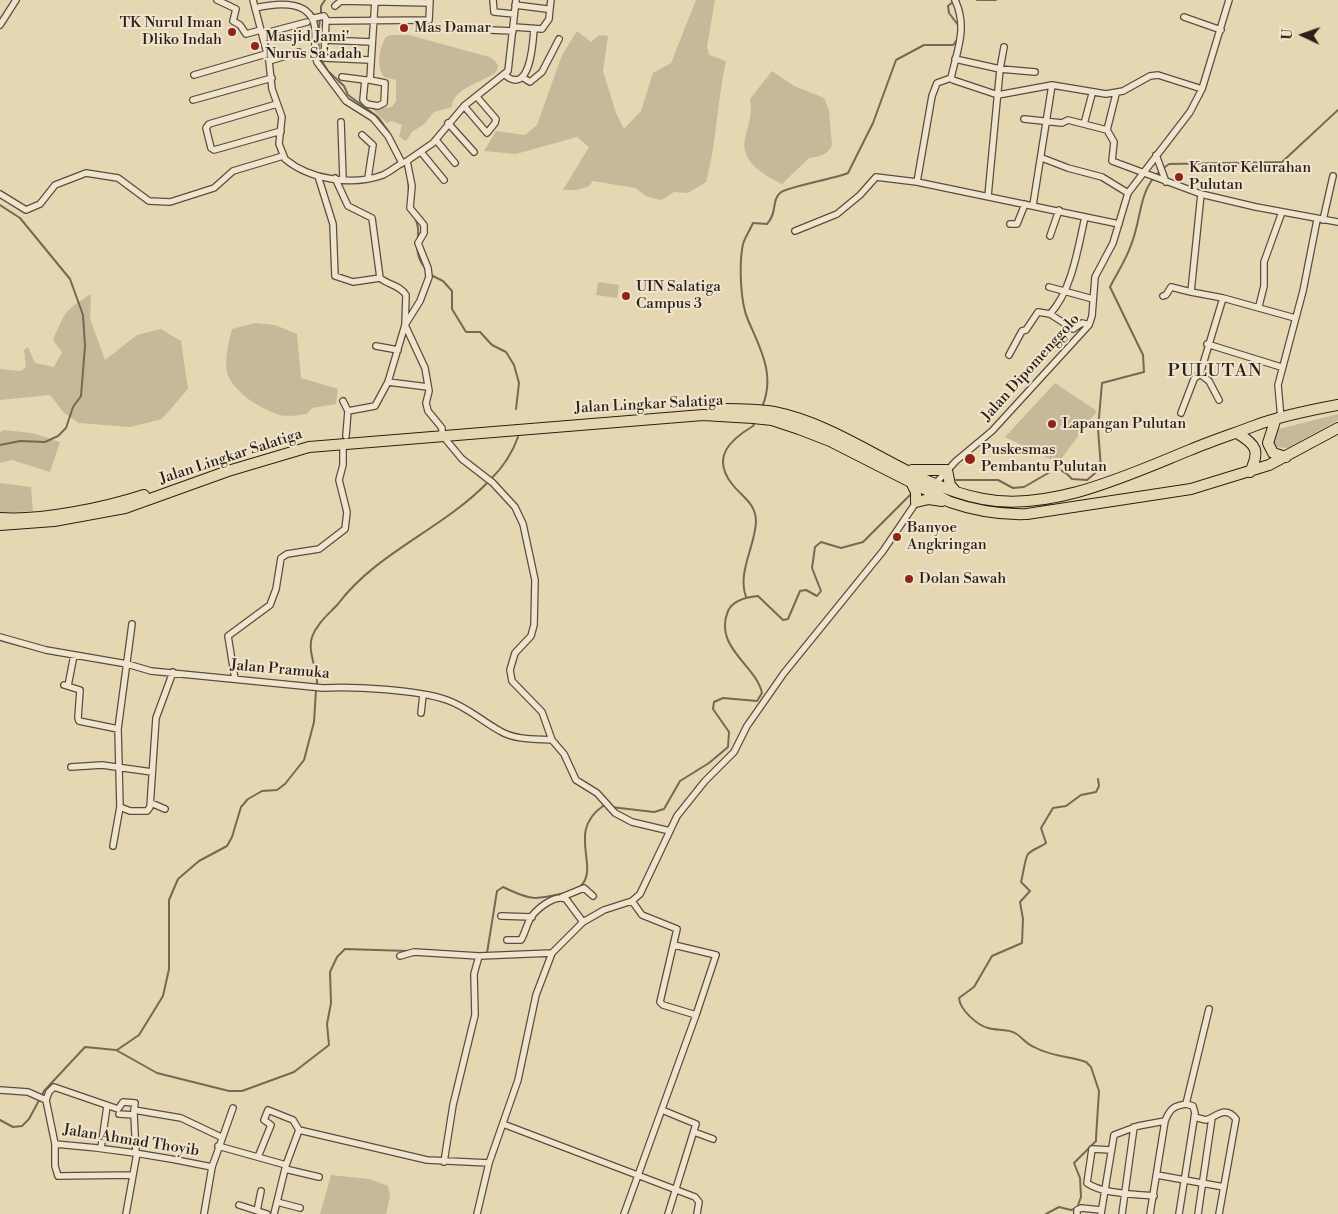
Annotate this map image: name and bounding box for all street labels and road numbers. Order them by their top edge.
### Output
street label: Jalan Dipomenggolo [978,311,1084,425]
street label: Jalan Lingkar Salatiga [574,392,724,418]
street label: Jalan Lingkar Salatiga [157,425,305,489]
street label: Jalan Pramuka [229,657,331,683]
street label: Jalan Ahmad Thoyib [62,1121,200,1161]

